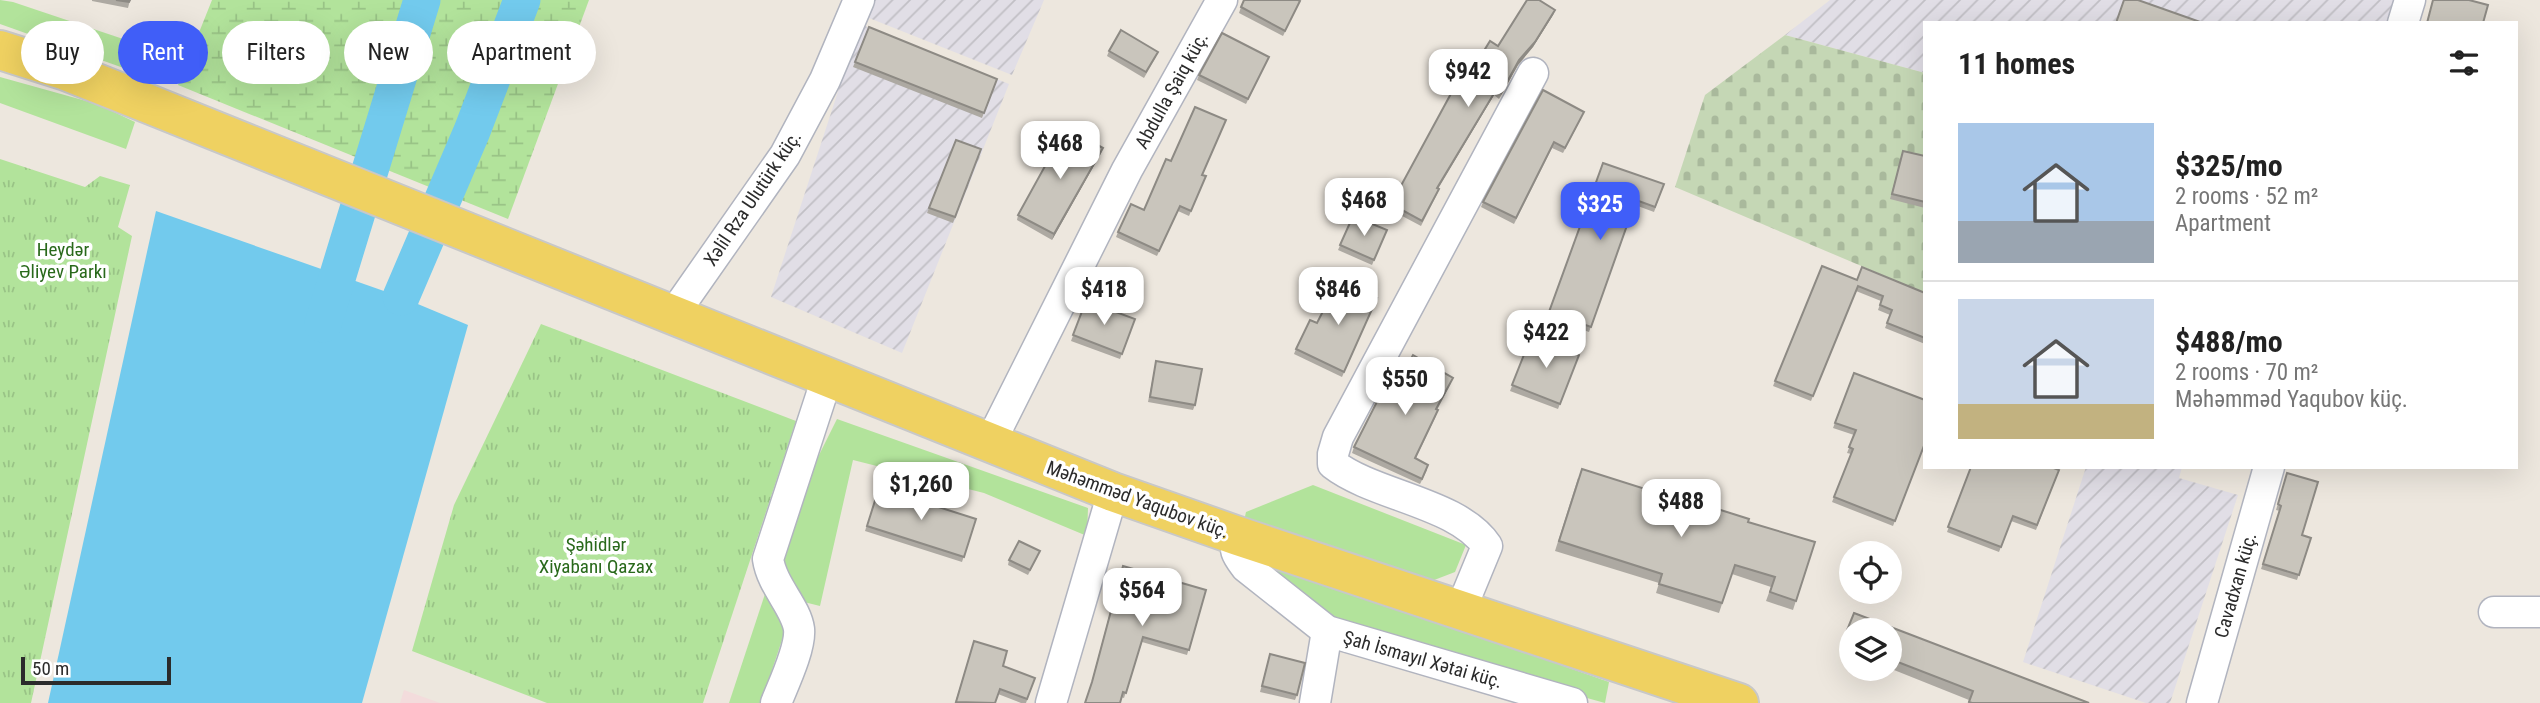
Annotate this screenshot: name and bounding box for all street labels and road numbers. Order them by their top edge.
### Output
street label: Abdulla Şaiq küç. [1130,28,1213,153]
street label: Xəlil Rza Ulutürk küç. [699,126,806,270]
street label: Məhəmməd Yaqubov küç. [1044,456,1232,543]
street label: Cavadxan küç. [2209,530,2262,641]
street label: Şah İsmayıl Xətai küç. [1341,626,1505,693]

